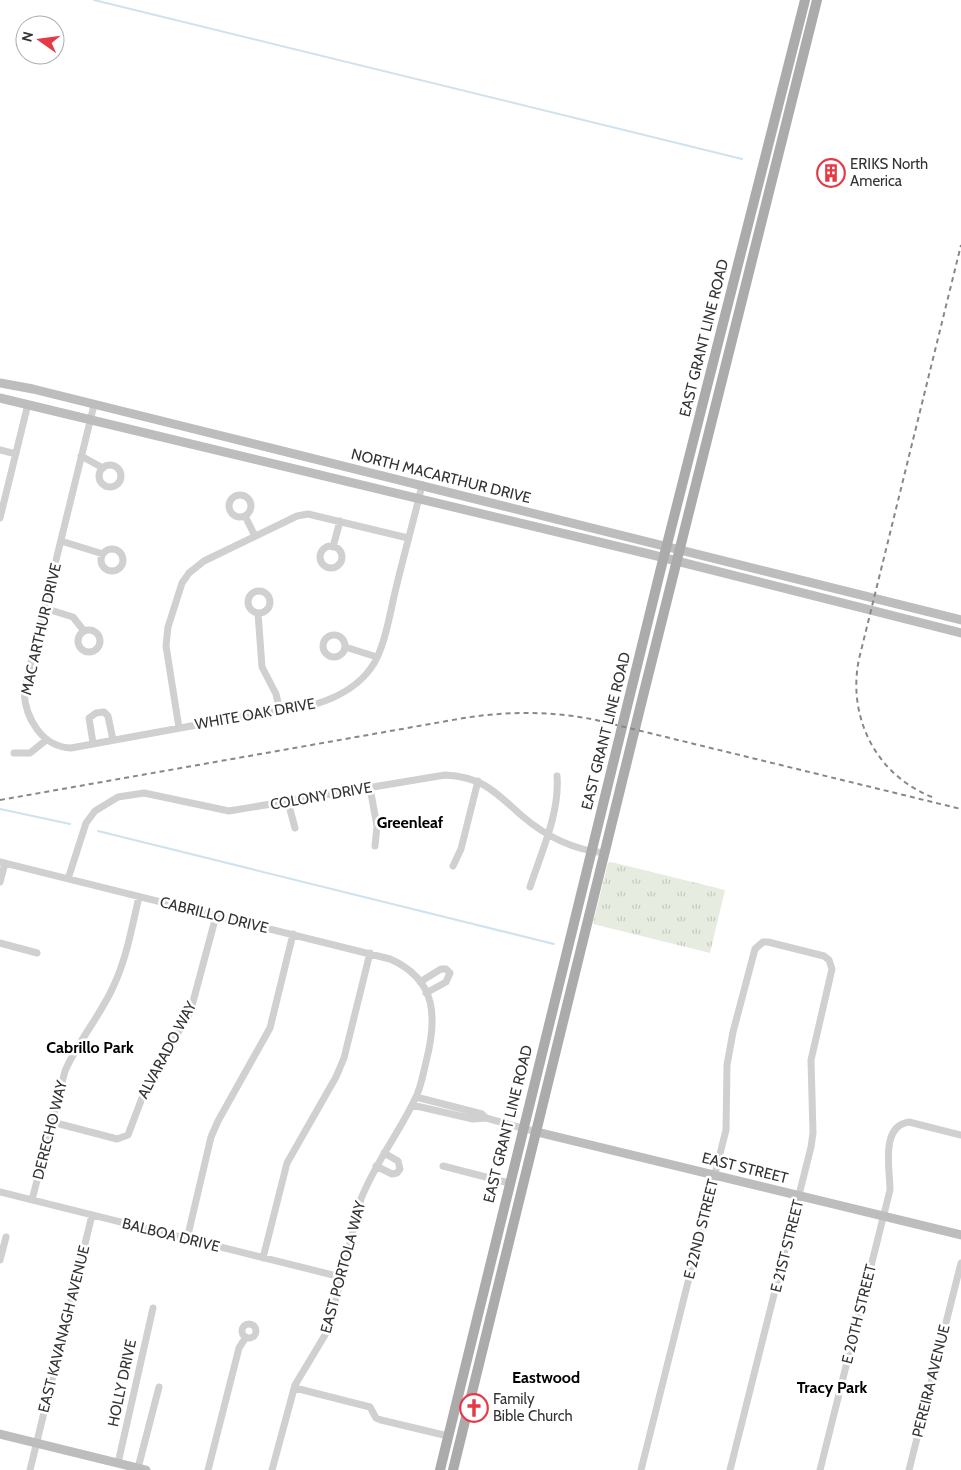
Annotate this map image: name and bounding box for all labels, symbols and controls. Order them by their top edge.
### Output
north arrow [15,15,65,65]
text: N [17,30,37,44]
place label: ERIKS North America [850,155,928,190]
building icon: ERIKS North America [816,158,846,188]
street label: EAST GRANT LINE ROAD [676,257,732,419]
street label: NORTH MACARTHUR DRIVE [349,445,533,507]
street label: MAC ARTHUR DRIVE [17,561,65,697]
street label: EAST GRANT LINE ROAD [578,650,634,812]
street label: WHITE OAK DRIVE [193,695,317,733]
street label: COLONY DRIVE [269,778,373,814]
district label: Greenleaf [377,813,444,832]
street label: CABRILLO DRIVE [158,893,270,937]
street label: ALVARADO WAY [134,998,200,1102]
district label: Cabrillo Park [46,1038,134,1057]
street label: EAST GRANT LINE ROAD [480,1043,536,1205]
street label: DERECHO WAY [29,1078,71,1181]
street label: EAST STREET [700,1149,790,1187]
street label: E 22ND STREET [680,1177,722,1281]
street label: EAST PORTOLA WAY [317,1198,369,1335]
street label: E 21ST STREET [767,1198,807,1294]
street label: BALBOA DRIVE [120,1214,222,1256]
street label: EAST KAVANAGH AVENUE [34,1244,94,1414]
street label: E 20TH STREET [838,1262,880,1366]
street label: PEREIRA AVENUE [908,1323,954,1439]
street label: HOLLY DRIVE [104,1338,140,1428]
district label: Eastwood [512,1368,580,1387]
district label: Tracy Park [797,1378,867,1397]
place label: Family Bible Church [493,1390,573,1425]
church icon: Family Bible Church [459,1393,489,1423]

